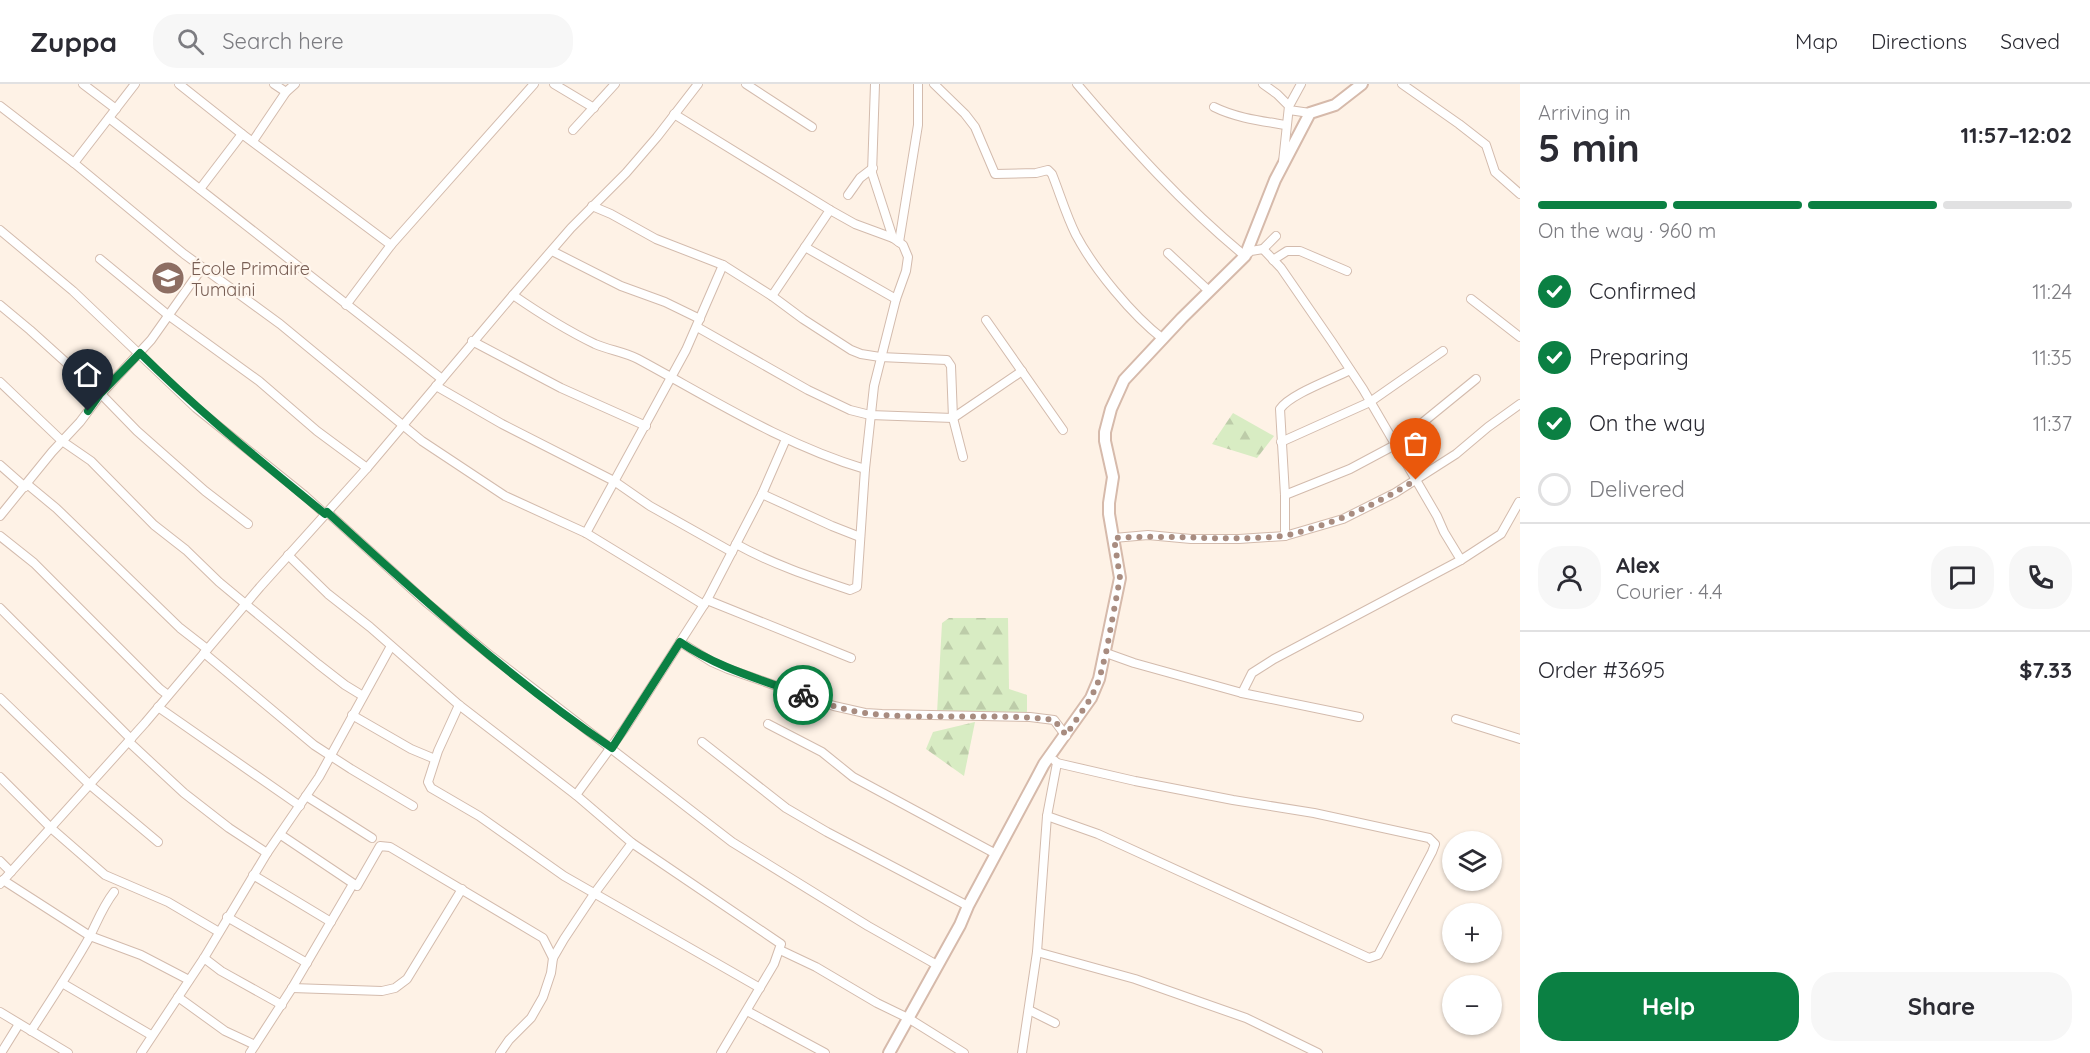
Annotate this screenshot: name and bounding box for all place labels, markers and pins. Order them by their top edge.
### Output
place label: École Primaire Tumaini [191,257,310,301]
school or university icon: École Primaire Tumaini [150,260,186,296]
pin [62,349,113,411]
pin [1390,418,1441,480]

